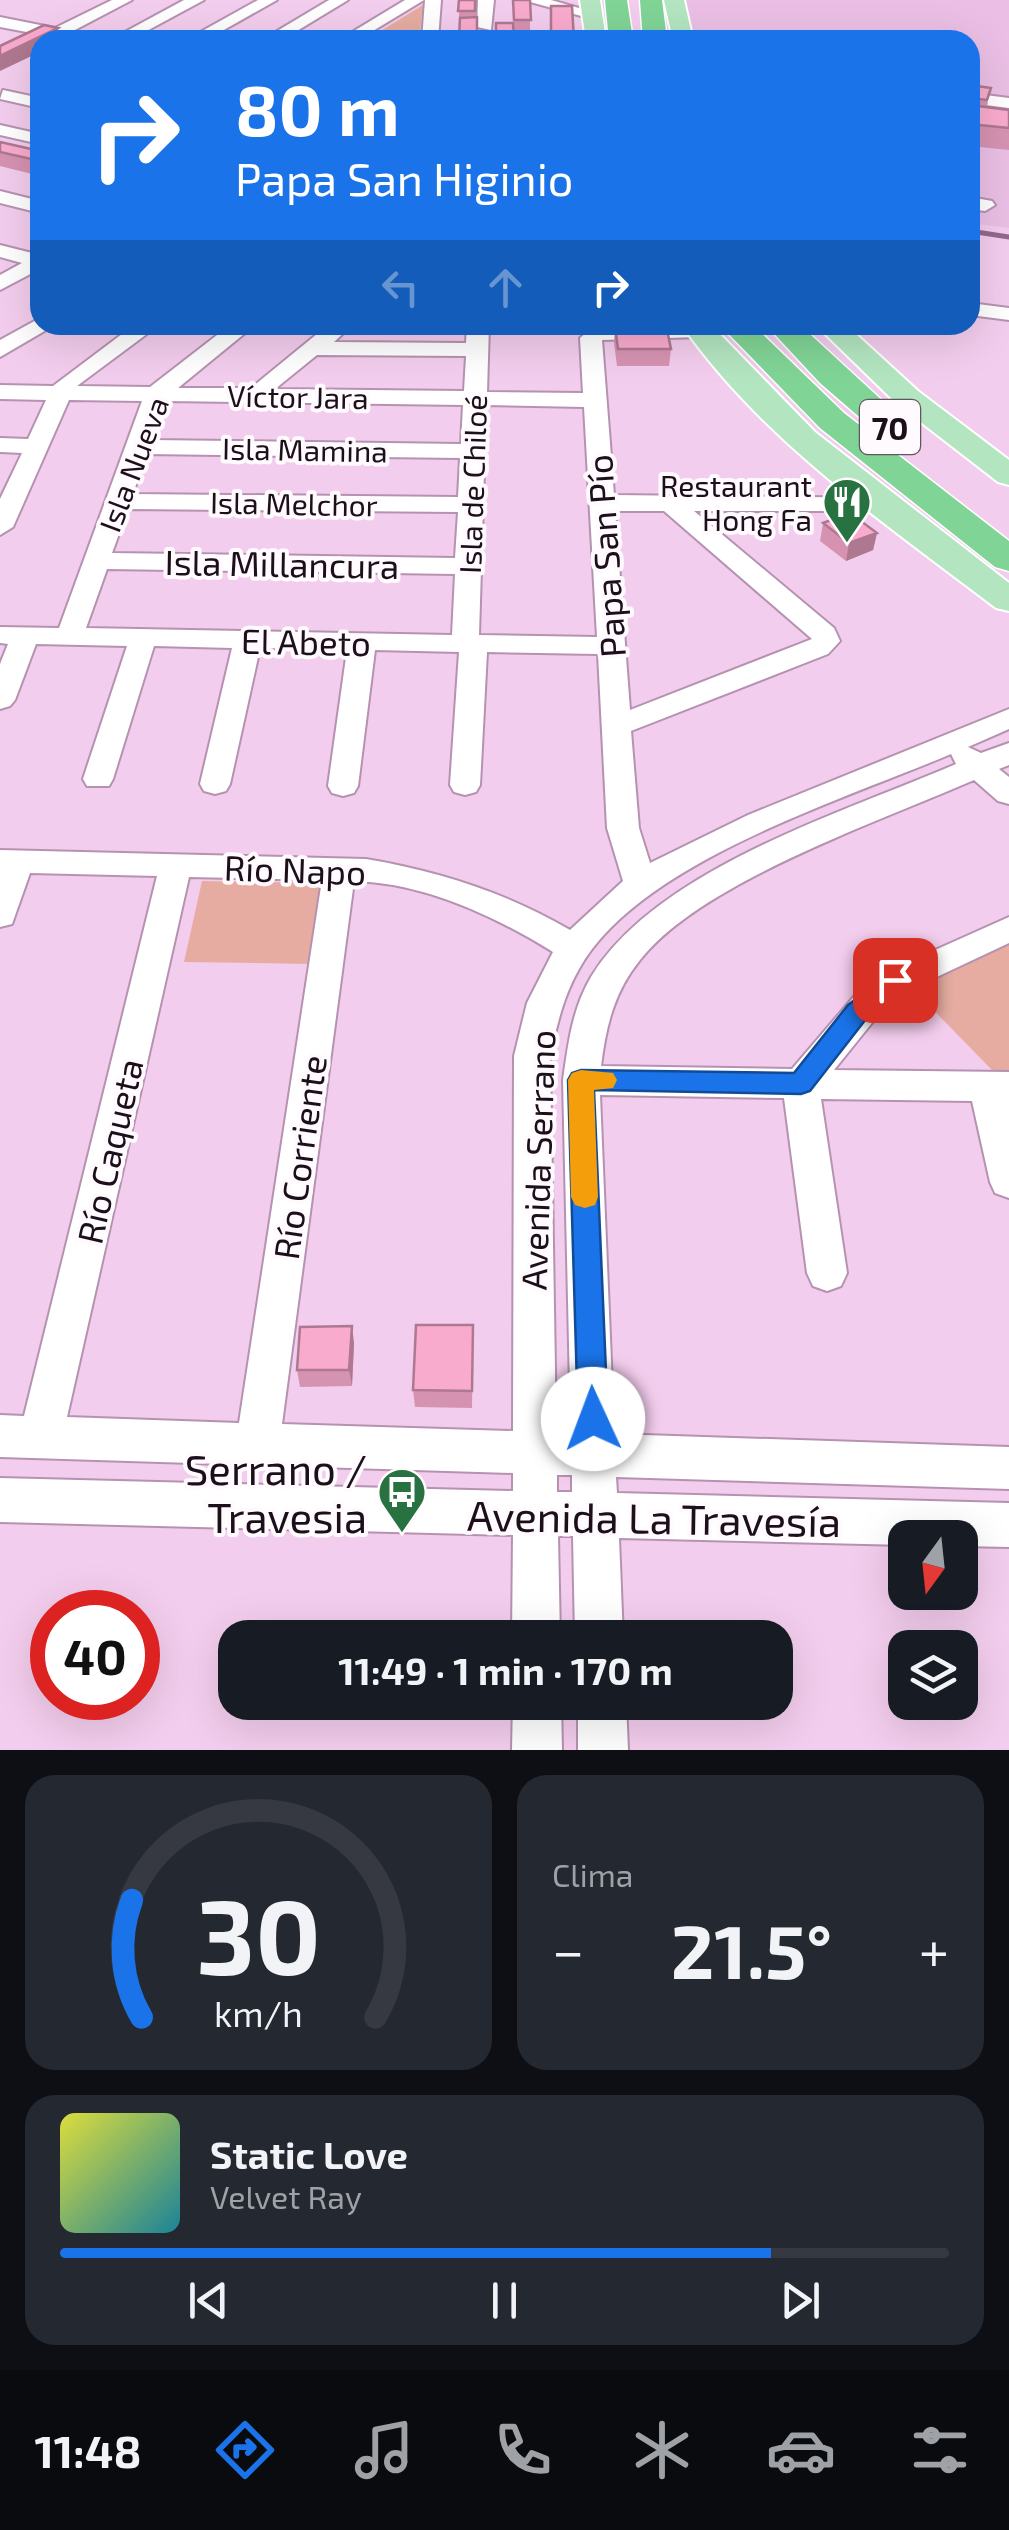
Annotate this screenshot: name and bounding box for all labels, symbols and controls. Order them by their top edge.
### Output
text: 80 m [235,66,400,150]
icon: right [70,70,200,200]
text: Papa San Higinio [235,151,573,205]
icon: left [373,260,428,315]
icon: ahead [478,260,533,315]
icon: right [583,260,638,315]
street label: Víctor Jara [227,377,369,415]
street label: Isla Nueva [91,391,175,537]
street label: Isla de Chiloé [451,394,493,574]
road number: 70 [860,400,920,454]
street label: Isla Mamina [222,430,388,468]
street label: Papa San Pío [577,453,633,659]
place label: Restaurant Hong Fa [660,467,812,537]
restaurant icon: Restaurant Hong Fa [821,476,873,544]
street label: Isla Melchor [210,484,378,522]
street label: Isla Millancura [164,540,400,586]
street label: El Abeto [241,619,371,663]
street label: Río Napo [223,846,367,892]
pin [853,938,938,1023]
icon: arrive [868,953,923,1008]
street label: Avenida Serrano [511,1029,563,1291]
street label: Río Corriente [264,1052,334,1262]
street label: Río Caqueta [67,1054,151,1248]
position arrow [541,1367,645,1471]
place label: Serrano / Travesia [185,1443,367,1541]
bus stop icon: Serrano / Travesia [376,1466,428,1534]
street label: Avenida La Travesía [467,1489,841,1545]
north arrow [888,1520,978,1610]
map controls [888,1520,978,1720]
speed limit sign: 40 [30,1590,160,1720]
button: layers [888,1630,978,1720]
text: 11:49 · 1 min · 170 m [338,1647,673,1693]
text: Clima [552,1855,633,1893]
text: 30 [196,1871,321,1996]
text: 21.5° [671,1904,832,1994]
text: − [552,1916,584,1982]
text: + [919,1916,949,1982]
text: km/h [214,1991,303,2034]
text: Static Love [210,2131,408,2177]
text: Velvet Ray [210,2177,362,2215]
icon: previous [181,2273,236,2328]
icon: pause [477,2273,532,2328]
icon: next [773,2273,828,2328]
icon: directions [210,2415,280,2485]
icon: music [349,2415,419,2485]
icon: phone [488,2415,558,2485]
icon: climate [627,2415,697,2485]
icon: car [766,2415,836,2485]
icon: filters [905,2415,975,2485]
text: 11:48 [34,2423,142,2477]

